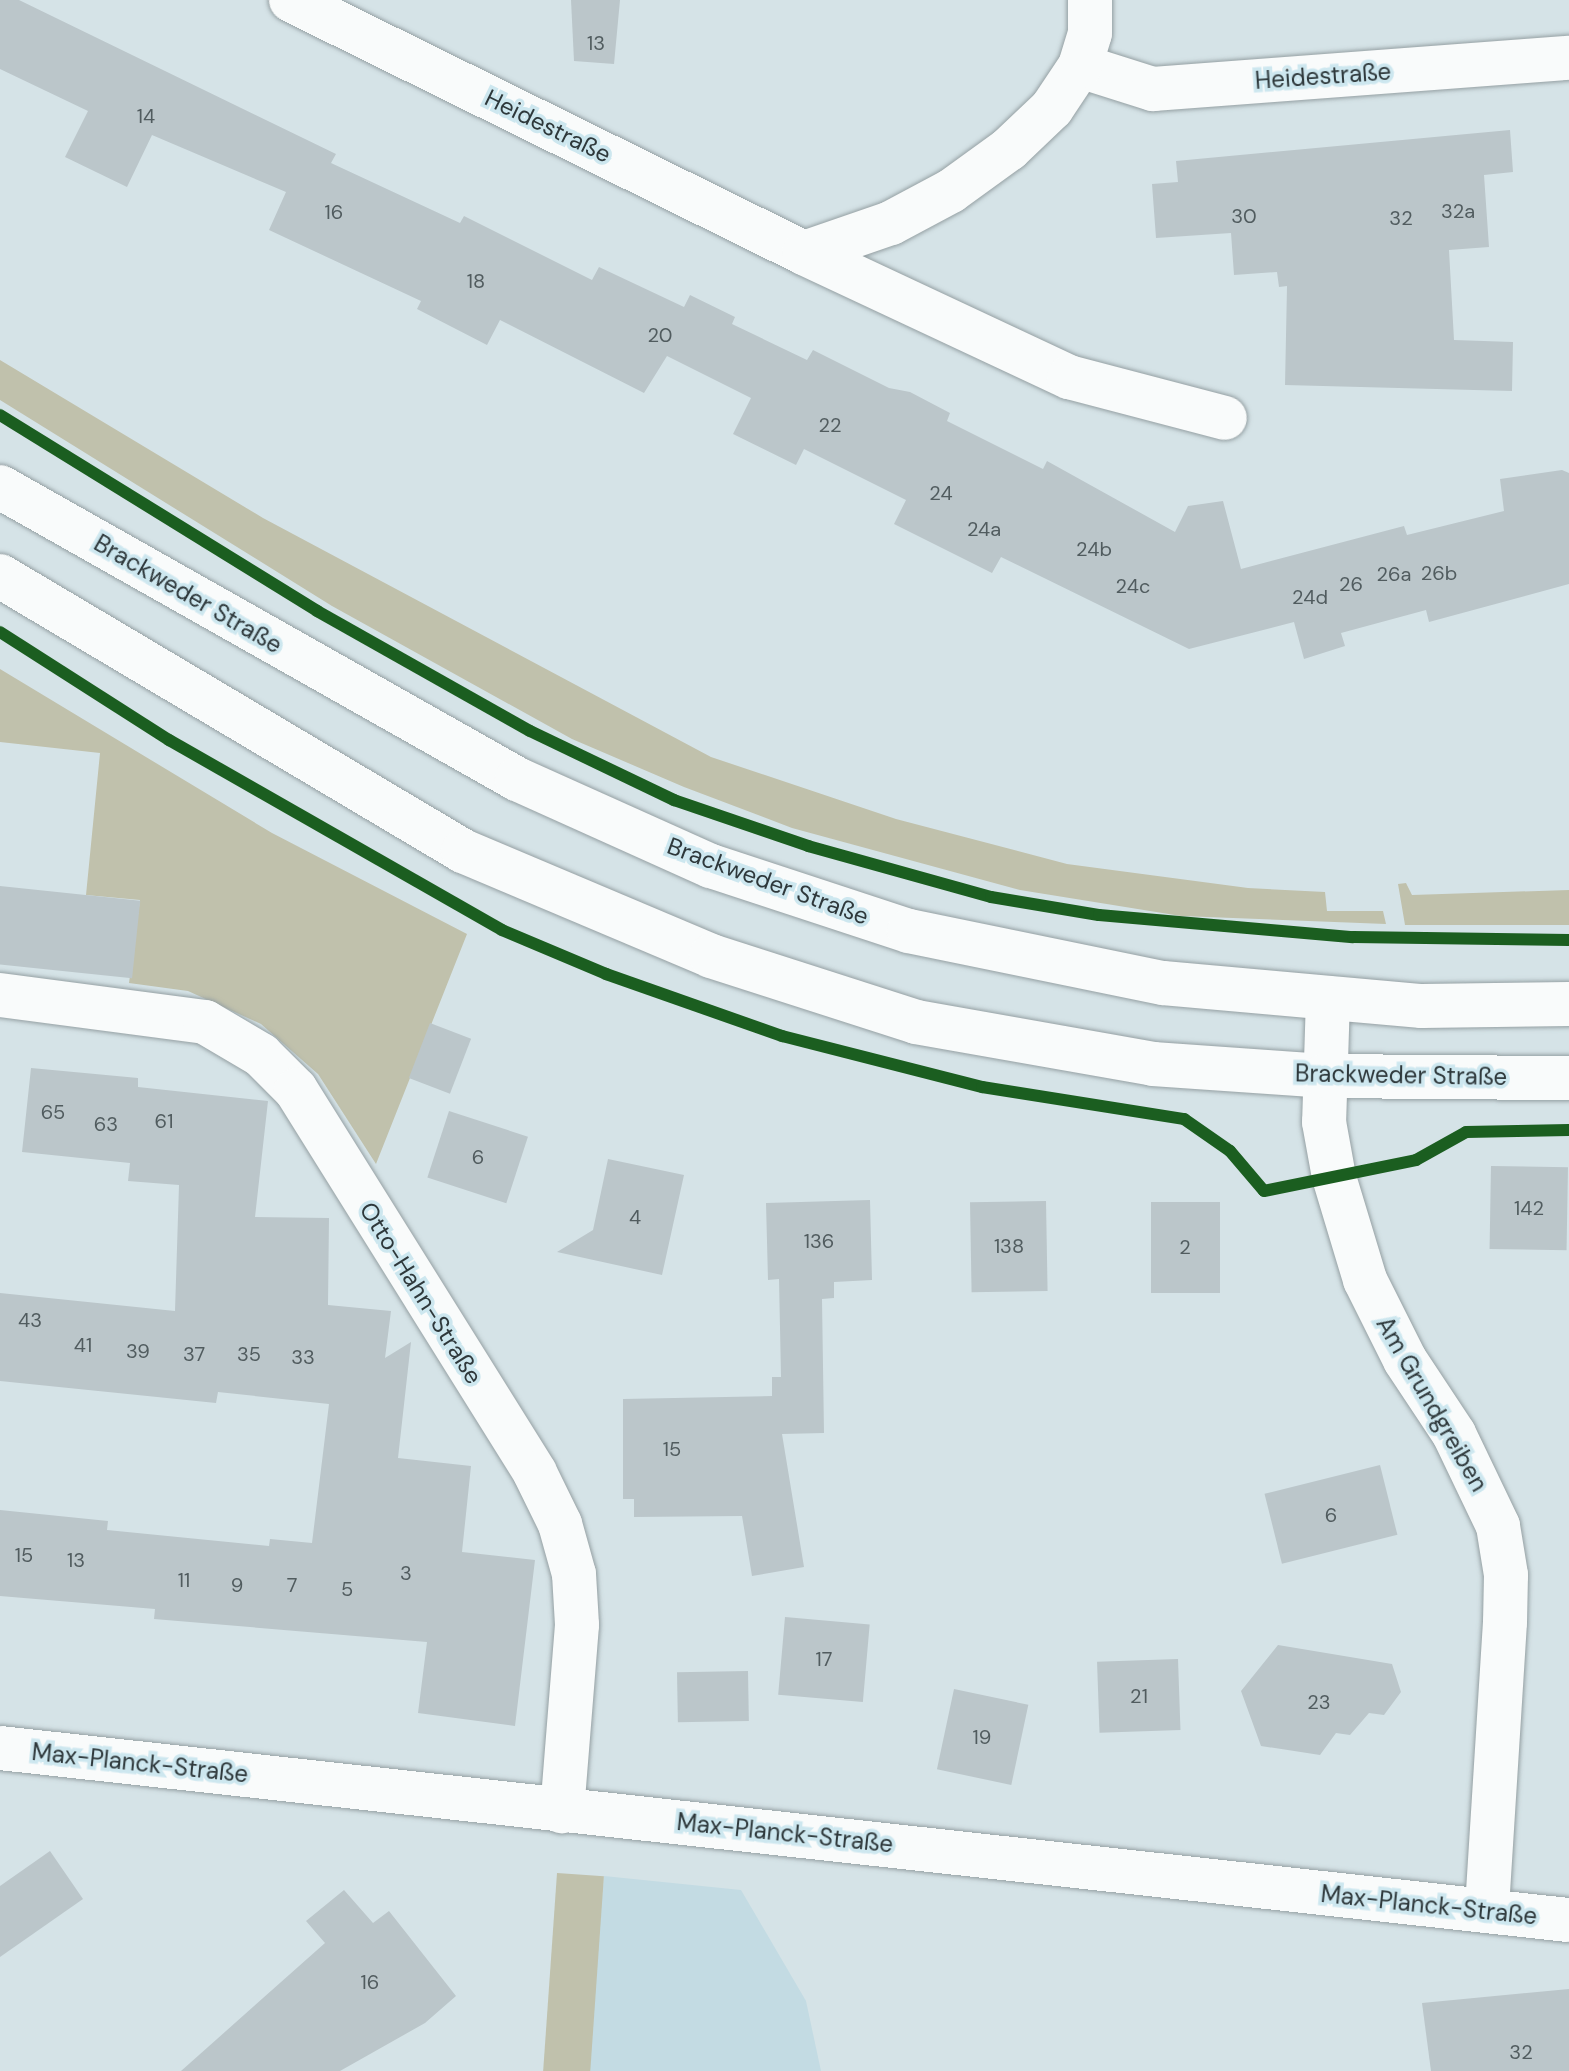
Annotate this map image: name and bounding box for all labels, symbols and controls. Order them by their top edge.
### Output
house number: 13 [587,31,605,55]
street label: Heidestraße [1254,57,1392,95]
street label: Heidestraße [480,83,616,169]
house number: 14 [137,104,155,128]
house number: 32a [1441,199,1475,223]
house number: 16 [325,200,343,224]
house number: 30 [1231,204,1257,228]
house number: 32 [1389,206,1413,230]
house number: 18 [467,269,485,293]
house number: 20 [648,323,672,347]
house number: 22 [818,413,842,437]
house number: 24 [929,481,953,505]
house number: 24a [967,517,1001,541]
street label: Brackweder Straße [89,529,287,659]
house number: 24b [1076,537,1112,561]
house number: 26b [1421,561,1457,585]
house number: 26a [1377,562,1411,586]
house number: 26 [1339,572,1363,596]
house number: 24c [1116,574,1150,598]
house number: 24d [1292,585,1328,609]
street label: Brackweder Straße [663,831,873,931]
street label: Brackweder Straße [1295,1059,1507,1091]
house number: 65 [41,1100,65,1124]
house number: 61 [155,1109,173,1133]
house number: 63 [94,1112,118,1136]
house number: 6 [472,1145,484,1169]
house number: 142 [1514,1196,1544,1220]
street label: Otto-Hahn-Straße [354,1197,488,1389]
house number: 4 [629,1205,641,1229]
house number: 136 [804,1229,834,1253]
house number: 138 [994,1234,1024,1258]
house number: 2 [1179,1235,1191,1259]
house number: 43 [18,1308,42,1332]
street label: Am Grundgreiben [1370,1312,1494,1496]
house number: 41 [74,1333,92,1357]
house number: 39 [126,1339,150,1363]
house number: 37 [183,1342,205,1366]
house number: 35 [237,1342,261,1366]
house number: 33 [291,1345,315,1369]
house number: 15 [663,1437,681,1461]
house number: 6 [1325,1503,1337,1527]
house number: 15 [15,1543,33,1567]
house number: 13 [67,1548,85,1572]
house number: 3 [400,1561,412,1585]
house number: 11 [178,1568,190,1592]
house number: 9 [231,1573,243,1597]
house number: 7 [287,1573,297,1597]
house number: 5 [341,1577,353,1601]
house number: 17 [816,1647,832,1671]
house number: 21 [1130,1684,1148,1708]
house number: 23 [1307,1690,1331,1714]
house number: 19 [973,1725,991,1749]
street label: Max-Planck-Straße [30,1737,250,1789]
street label: Max-Planck-Straße [675,1807,895,1859]
street label: Max-Planck-Straße [1319,1879,1539,1931]
house number: 16 [361,1970,379,1994]
house number: 32 [1509,2040,1533,2064]

